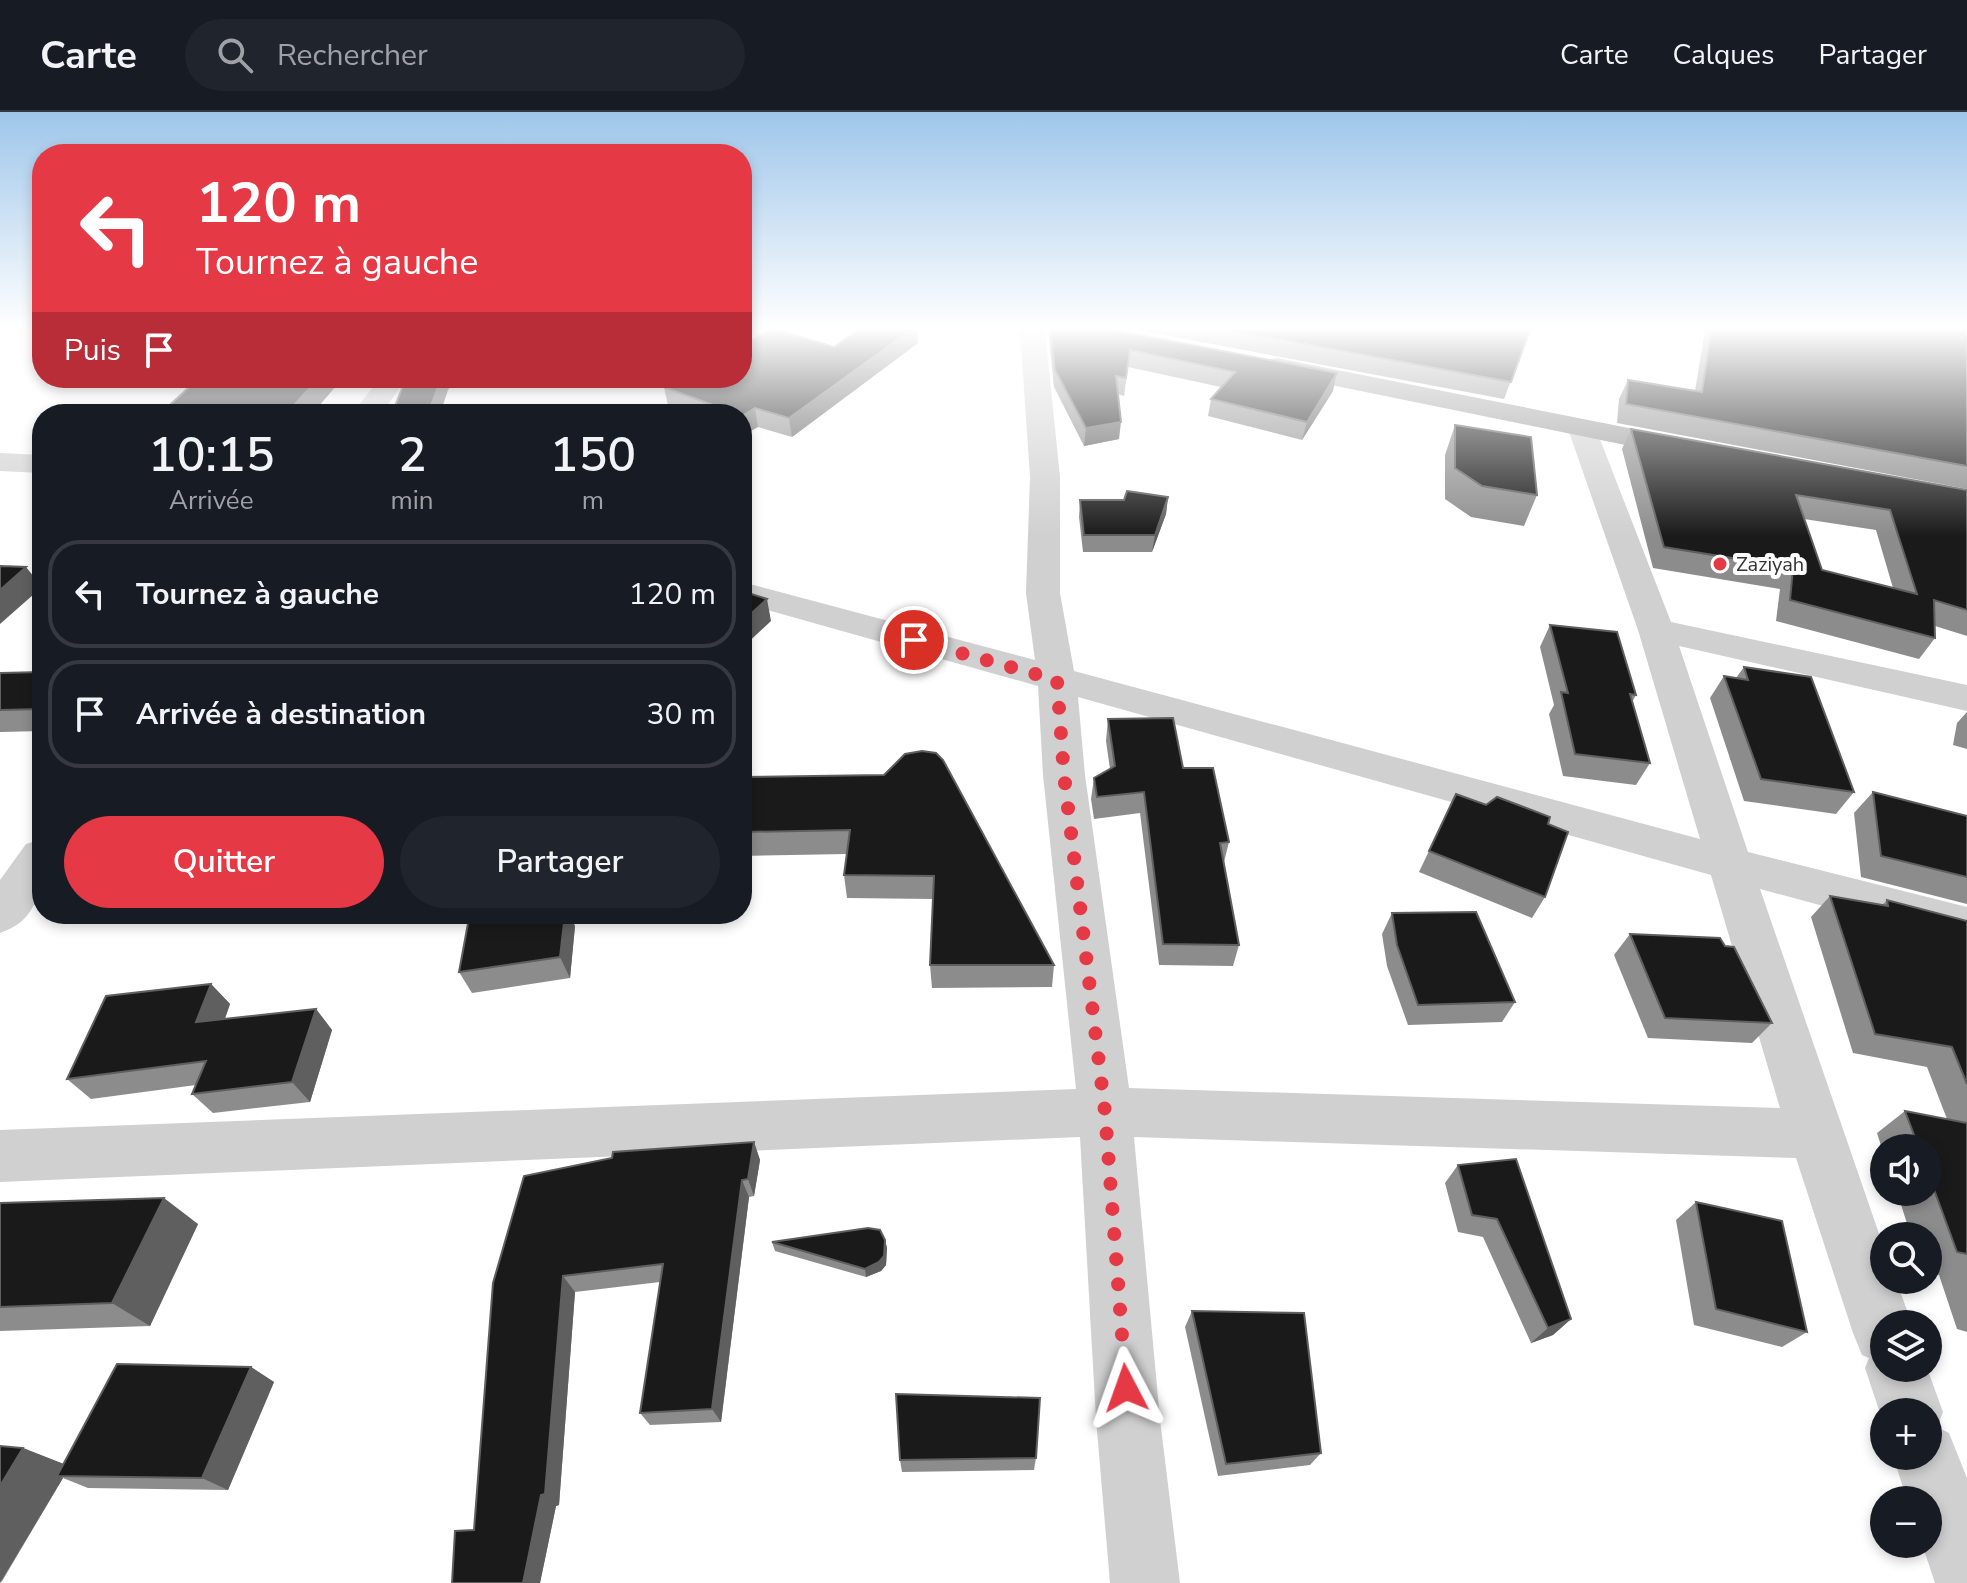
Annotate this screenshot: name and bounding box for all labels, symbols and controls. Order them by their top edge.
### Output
search box [185,19,745,91]
text: Carte [40,30,137,81]
icon: search [213,33,257,77]
text: Rechercher [277,35,428,76]
text: Carte [1560,36,1629,74]
text: Calques [1673,36,1774,74]
text: Partager [1818,36,1927,74]
text: 120 m [196,165,361,242]
icon: left [64,176,168,280]
text: Tournez à gauche [196,238,478,287]
icon: arrive [137,328,181,372]
text: Puis [64,330,121,371]
text: 10:15 [148,422,275,488]
text: 2 [398,422,426,488]
text: 150 [550,422,636,488]
text: Arrivée [169,483,254,518]
text: min [391,483,434,518]
text: m [582,483,604,518]
place label: Zaziyah [1736,551,1804,578]
marker: Zaziyah [1711,555,1729,573]
icon: left [68,572,112,616]
text: Tournez à gauche [136,574,379,615]
text: 120 m [629,574,716,615]
pin [880,606,948,674]
icon: arrive [892,618,936,662]
icon: arrive [68,692,112,736]
text: Arrivée à destination [136,694,426,735]
text: 30 m [647,694,716,735]
button: Quitter [64,816,384,908]
button: Partager [400,816,720,908]
map controls [1870,1134,1942,1558]
button: sound [1870,1134,1942,1206]
button: search [1870,1222,1942,1294]
button: layers [1870,1310,1942,1382]
position arrow [1084,1346,1168,1430]
button: + [1870,1398,1942,1470]
button: − [1870,1486,1942,1558]

